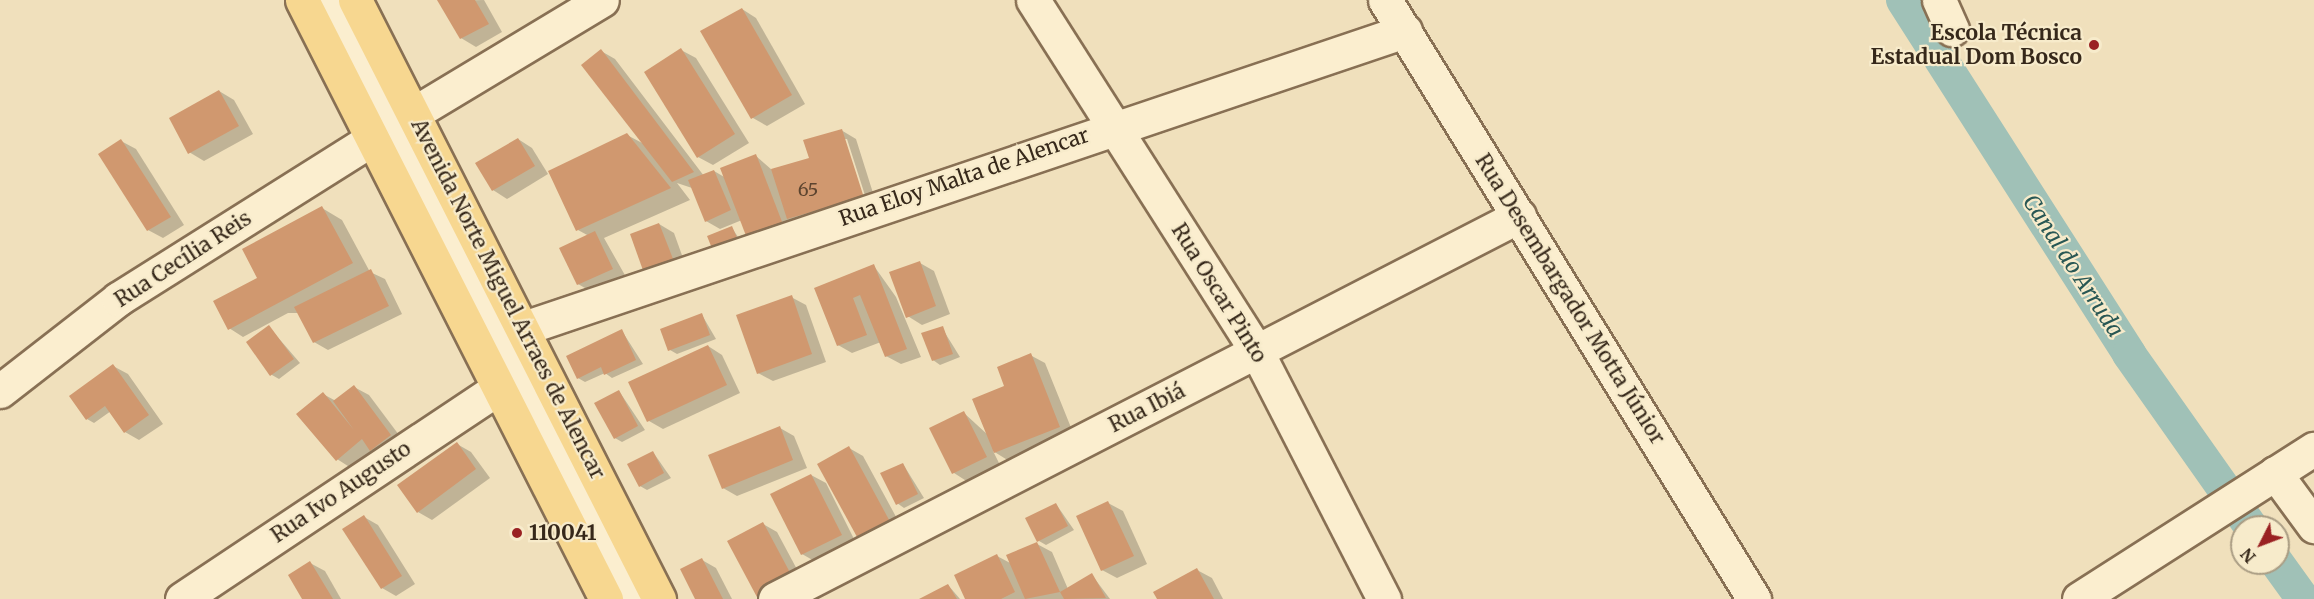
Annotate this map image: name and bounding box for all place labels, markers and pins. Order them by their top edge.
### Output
place label: Escola Técnica Estadual Dom Bosco [1870,20,2082,70]
marker: Escola Técnica Estadual Dom Bosco [2087,38,2101,52]
place label: 110041 [529,520,596,546]
marker: 110041 [510,526,524,540]

